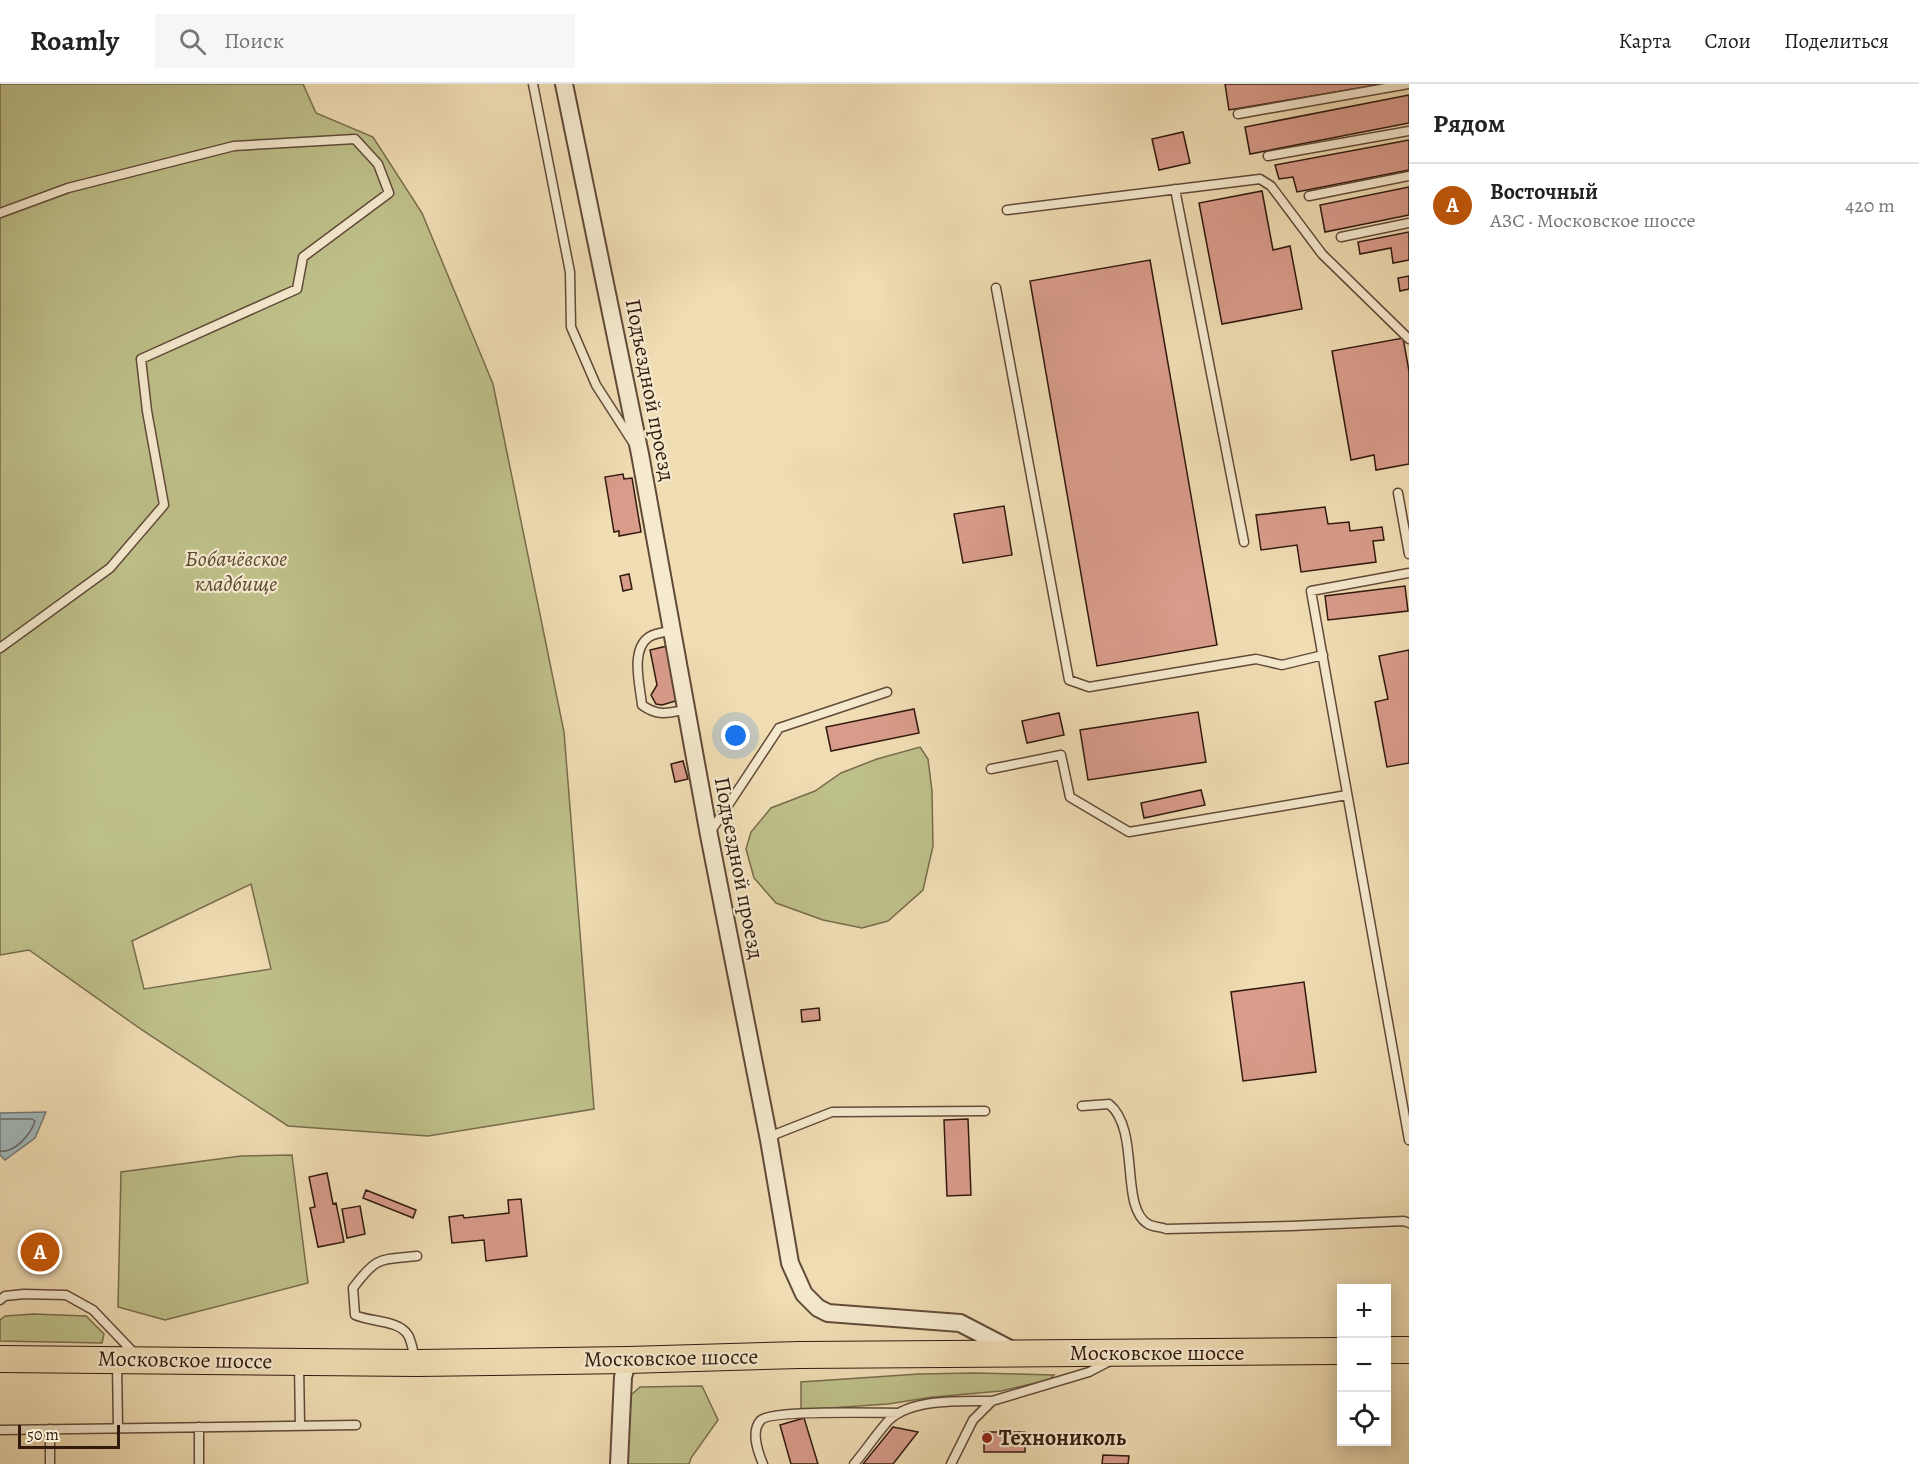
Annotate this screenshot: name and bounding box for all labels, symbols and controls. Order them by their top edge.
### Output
search box [155,14,575,68]
text: Roamly [30,22,119,60]
icon: search [176,25,209,58]
text: Поиск [224,26,284,56]
text: Карта [1618,27,1671,55]
text: Слои [1704,27,1751,55]
text: Поделиться [1784,27,1889,55]
text: Рядом [1433,106,1505,141]
text: Восточный [1490,177,1598,207]
text: A [1446,192,1459,219]
text: 420 m [1845,192,1895,219]
text: АЗС · Московское шоссе [1490,207,1696,234]
street label: Подъездной проезд [618,296,682,484]
park label: Бобачёвское кладбище [185,544,287,599]
your location [721,721,750,750]
street label: Подъездной проезд [707,774,771,962]
pin: A [20,1230,60,1274]
map controls [1337,1284,1391,1446]
button: + [1337,1284,1391,1338]
street label: Московское шоссе [1070,1338,1245,1368]
button: − [1337,1338,1391,1392]
street label: Московское шоссе [583,1341,759,1375]
street label: Московское шоссе [97,1343,273,1377]
button: locate [1337,1392,1391,1446]
scale bar [18,1422,120,1450]
place label: Технониколь [999,1423,1126,1453]
text: 50 m [27,1424,59,1446]
marker: Технониколь [980,1431,994,1445]

